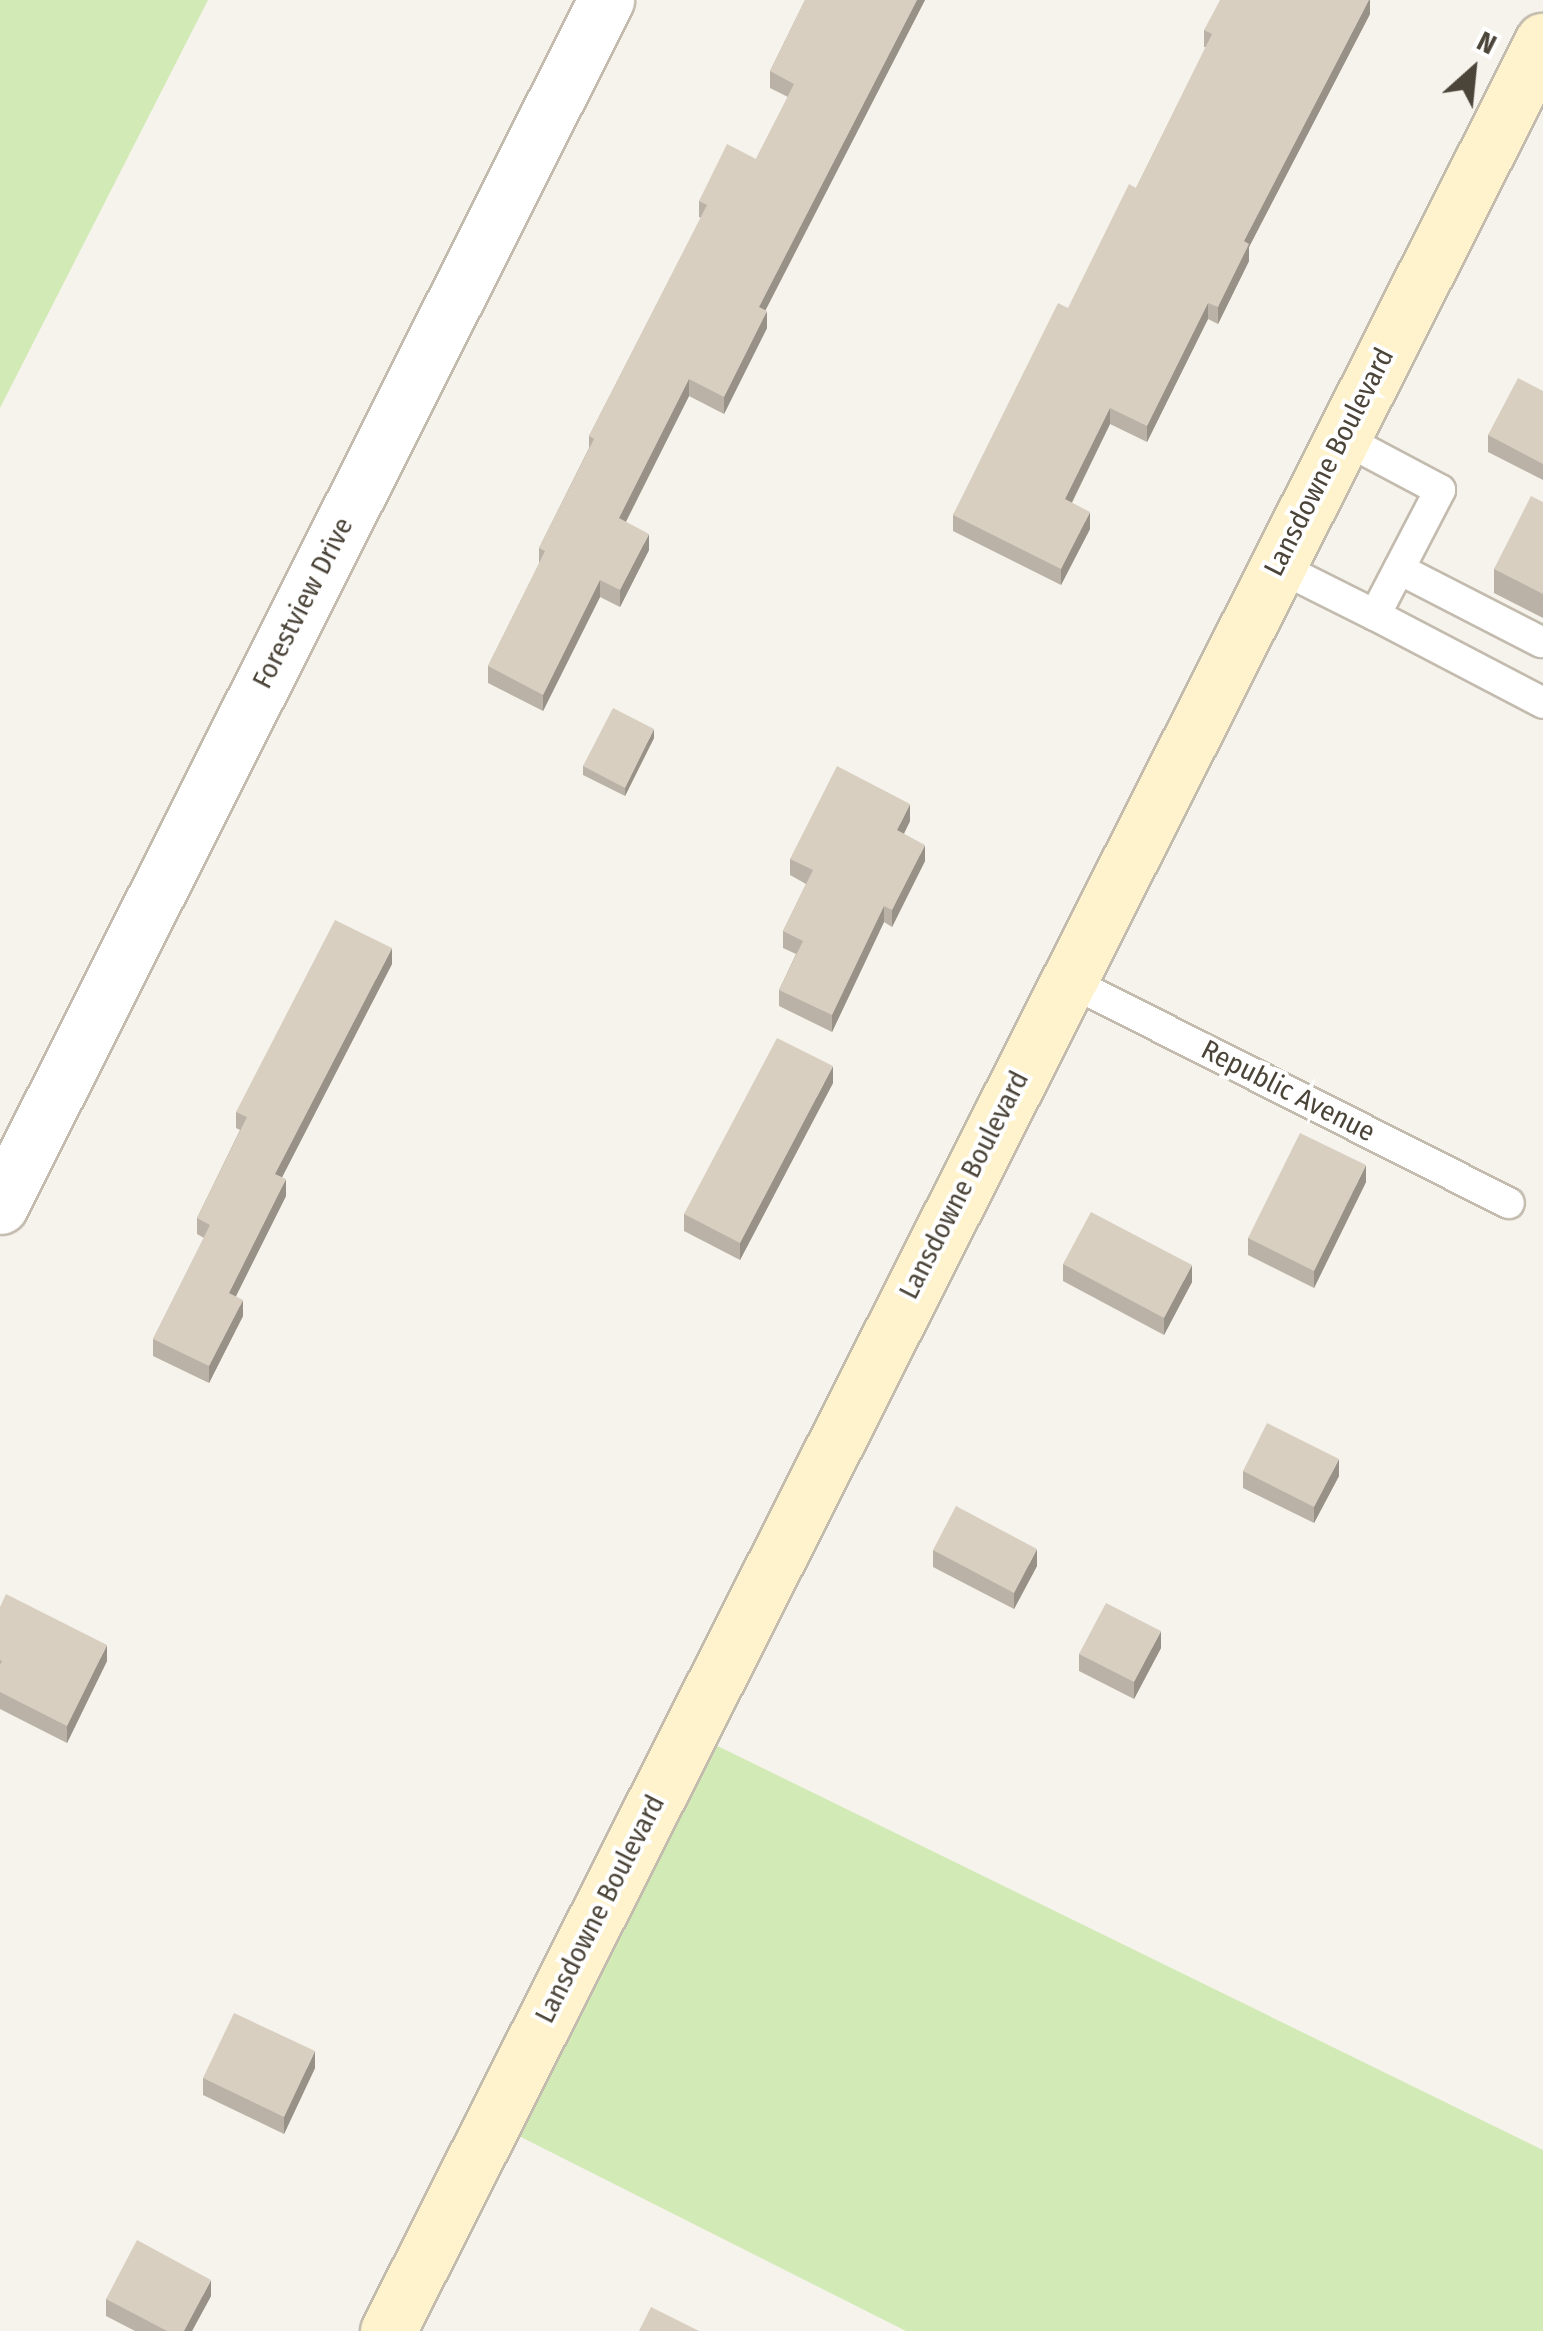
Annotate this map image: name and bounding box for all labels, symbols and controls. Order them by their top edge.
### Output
north arrow [1423,20,1523,120]
text: N [1472,24,1502,61]
street label: Lansdowne Boulevard [1257,342,1401,582]
street label: Forestview Drive [245,512,361,694]
street label: Republic Avenue [1196,1033,1380,1149]
street label: Lansdowne Boulevard [892,1065,1036,1305]
street label: Lansdowne Boulevard [528,1789,672,2029]

